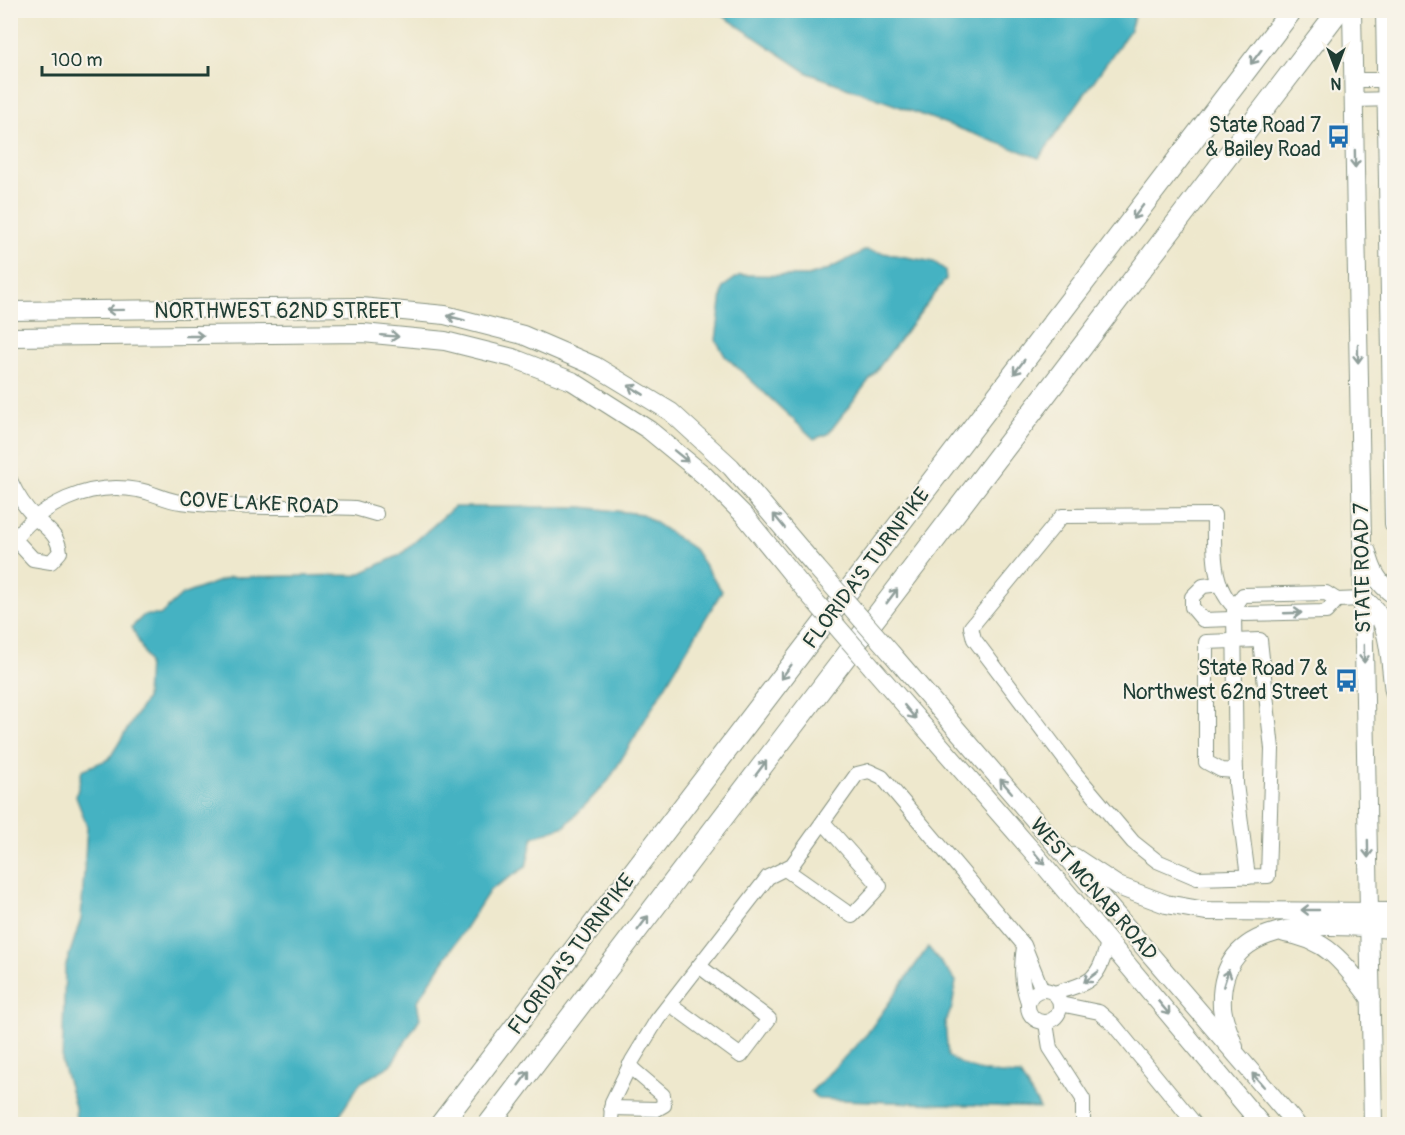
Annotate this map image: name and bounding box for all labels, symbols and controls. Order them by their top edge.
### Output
scale bar [42,39,208,77]
north arrow [1306,39,1366,99]
text: 100 m [51,49,103,72]
one-way arrow [1250,49,1263,65]
text: N [1330,73,1341,93]
place label: State Road 7 & Bailey Road [1206,112,1321,163]
bus stop icon: State Road 7 & Bailey Road [1326,124,1352,150]
one-way arrow [1349,148,1360,168]
one-way arrow [1131,204,1144,220]
street label: NORTHWEST 62ND STREET [154,298,402,325]
one-way arrow [106,304,126,316]
one-way arrow [447,311,466,323]
one-way arrow [184,330,204,342]
one-way arrow [379,331,399,342]
one-way arrow [1352,343,1364,363]
one-way arrow [1013,359,1026,375]
one-way arrow [628,384,645,396]
one-way arrow [673,449,688,463]
street label: FLORIDA'S TURNPIKE [797,482,936,654]
street label: COVE LAKE ROAD [179,486,339,521]
street label: STATE ROAD 7 [1348,503,1377,633]
one-way arrow [772,514,786,529]
one-way arrow [885,588,898,604]
one-way arrow [1283,607,1303,619]
one-way arrow [1358,643,1370,663]
place label: State Road 7 & Northwest 62nd Street [1122,655,1329,706]
one-way arrow [780,664,793,680]
bus stop icon: State Road 7 & Northwest 62nd Street [1333,667,1359,693]
one-way arrow [903,704,917,719]
one-way arrow [754,760,767,776]
one-way arrow [999,778,1012,794]
street label: WEST MCNAB ROAD [1024,812,1163,967]
one-way arrow [1362,838,1373,858]
one-way arrow [1032,850,1045,866]
street label: FLORIDA'S TURNPIKE [502,868,641,1040]
one-way arrow [1301,904,1321,916]
one-way arrow [636,915,649,931]
one-way arrow [1222,969,1233,988]
one-way arrow [1083,970,1099,983]
one-way arrow [1157,1000,1171,1015]
one-way arrow [518,1070,531,1086]
one-way arrow [1251,1073,1265,1088]

